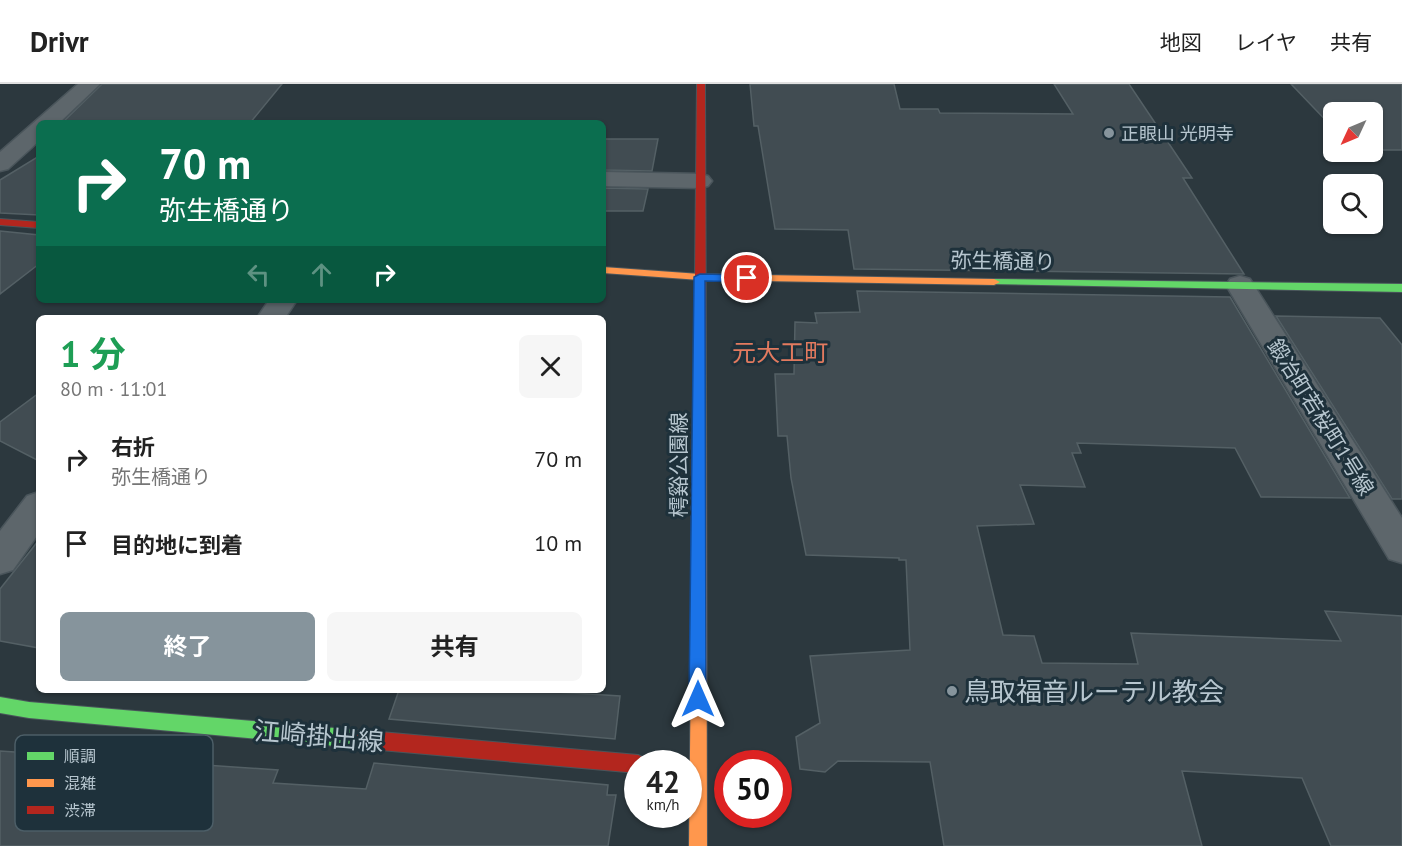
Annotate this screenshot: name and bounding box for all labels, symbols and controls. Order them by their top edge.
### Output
text: Drivr [30,23,89,60]
text: 地図 [1160,29,1202,56]
text: レイヤ [1235,29,1297,56]
text: 共有 [1330,29,1372,56]
north arrow [1323,102,1383,162]
map controls [1323,102,1383,234]
place label: 正眼山 光明寺 [1121,122,1234,145]
marker: 正眼山 光明寺 [1102,126,1116,140]
text: 70 m [159,136,251,191]
icon: right [60,144,138,222]
button: search [1323,174,1383,234]
text: 弥生橋通り [159,193,294,227]
street label: 弥生橋通り [950,247,1056,275]
pin [721,252,772,303]
icon: left [242,258,275,291]
icon: ahead [305,258,338,291]
icon: right [368,258,401,291]
icon: arrive [730,261,763,294]
text: 1 分 [60,330,126,377]
street label: 鍛冶町若桜町1号線 [1262,334,1380,500]
button: close [519,335,582,398]
district label: 元大工町 [732,337,828,368]
text: 80 m · 11:01 [60,376,167,402]
street label: 樗谿公園線 [665,413,692,518]
text: 右折 [111,433,155,461]
icon: right [60,443,93,476]
text: 70 m [534,445,582,473]
text: 弥生橋通り [111,464,211,490]
icon: arrive [60,527,93,560]
text: 10 m [534,529,582,557]
text: 目的地に到着 [111,531,243,559]
button: 終了 [60,612,315,681]
button: 共有 [327,612,582,681]
position arrow [666,667,730,731]
place label: 鳥取福音ルーテル教会 [964,675,1224,708]
marker: 鳥取福音ルーテル教会 [945,684,959,698]
street label: 江崎掛出線 [253,714,385,758]
legend [15,735,213,831]
text: 順調 [64,746,96,766]
speed limit sign: 50 [714,750,792,828]
text: 42 [646,762,680,801]
text: 混雑 [64,773,96,793]
text: km/h [647,795,679,814]
text: 渋滞 [64,800,96,820]

